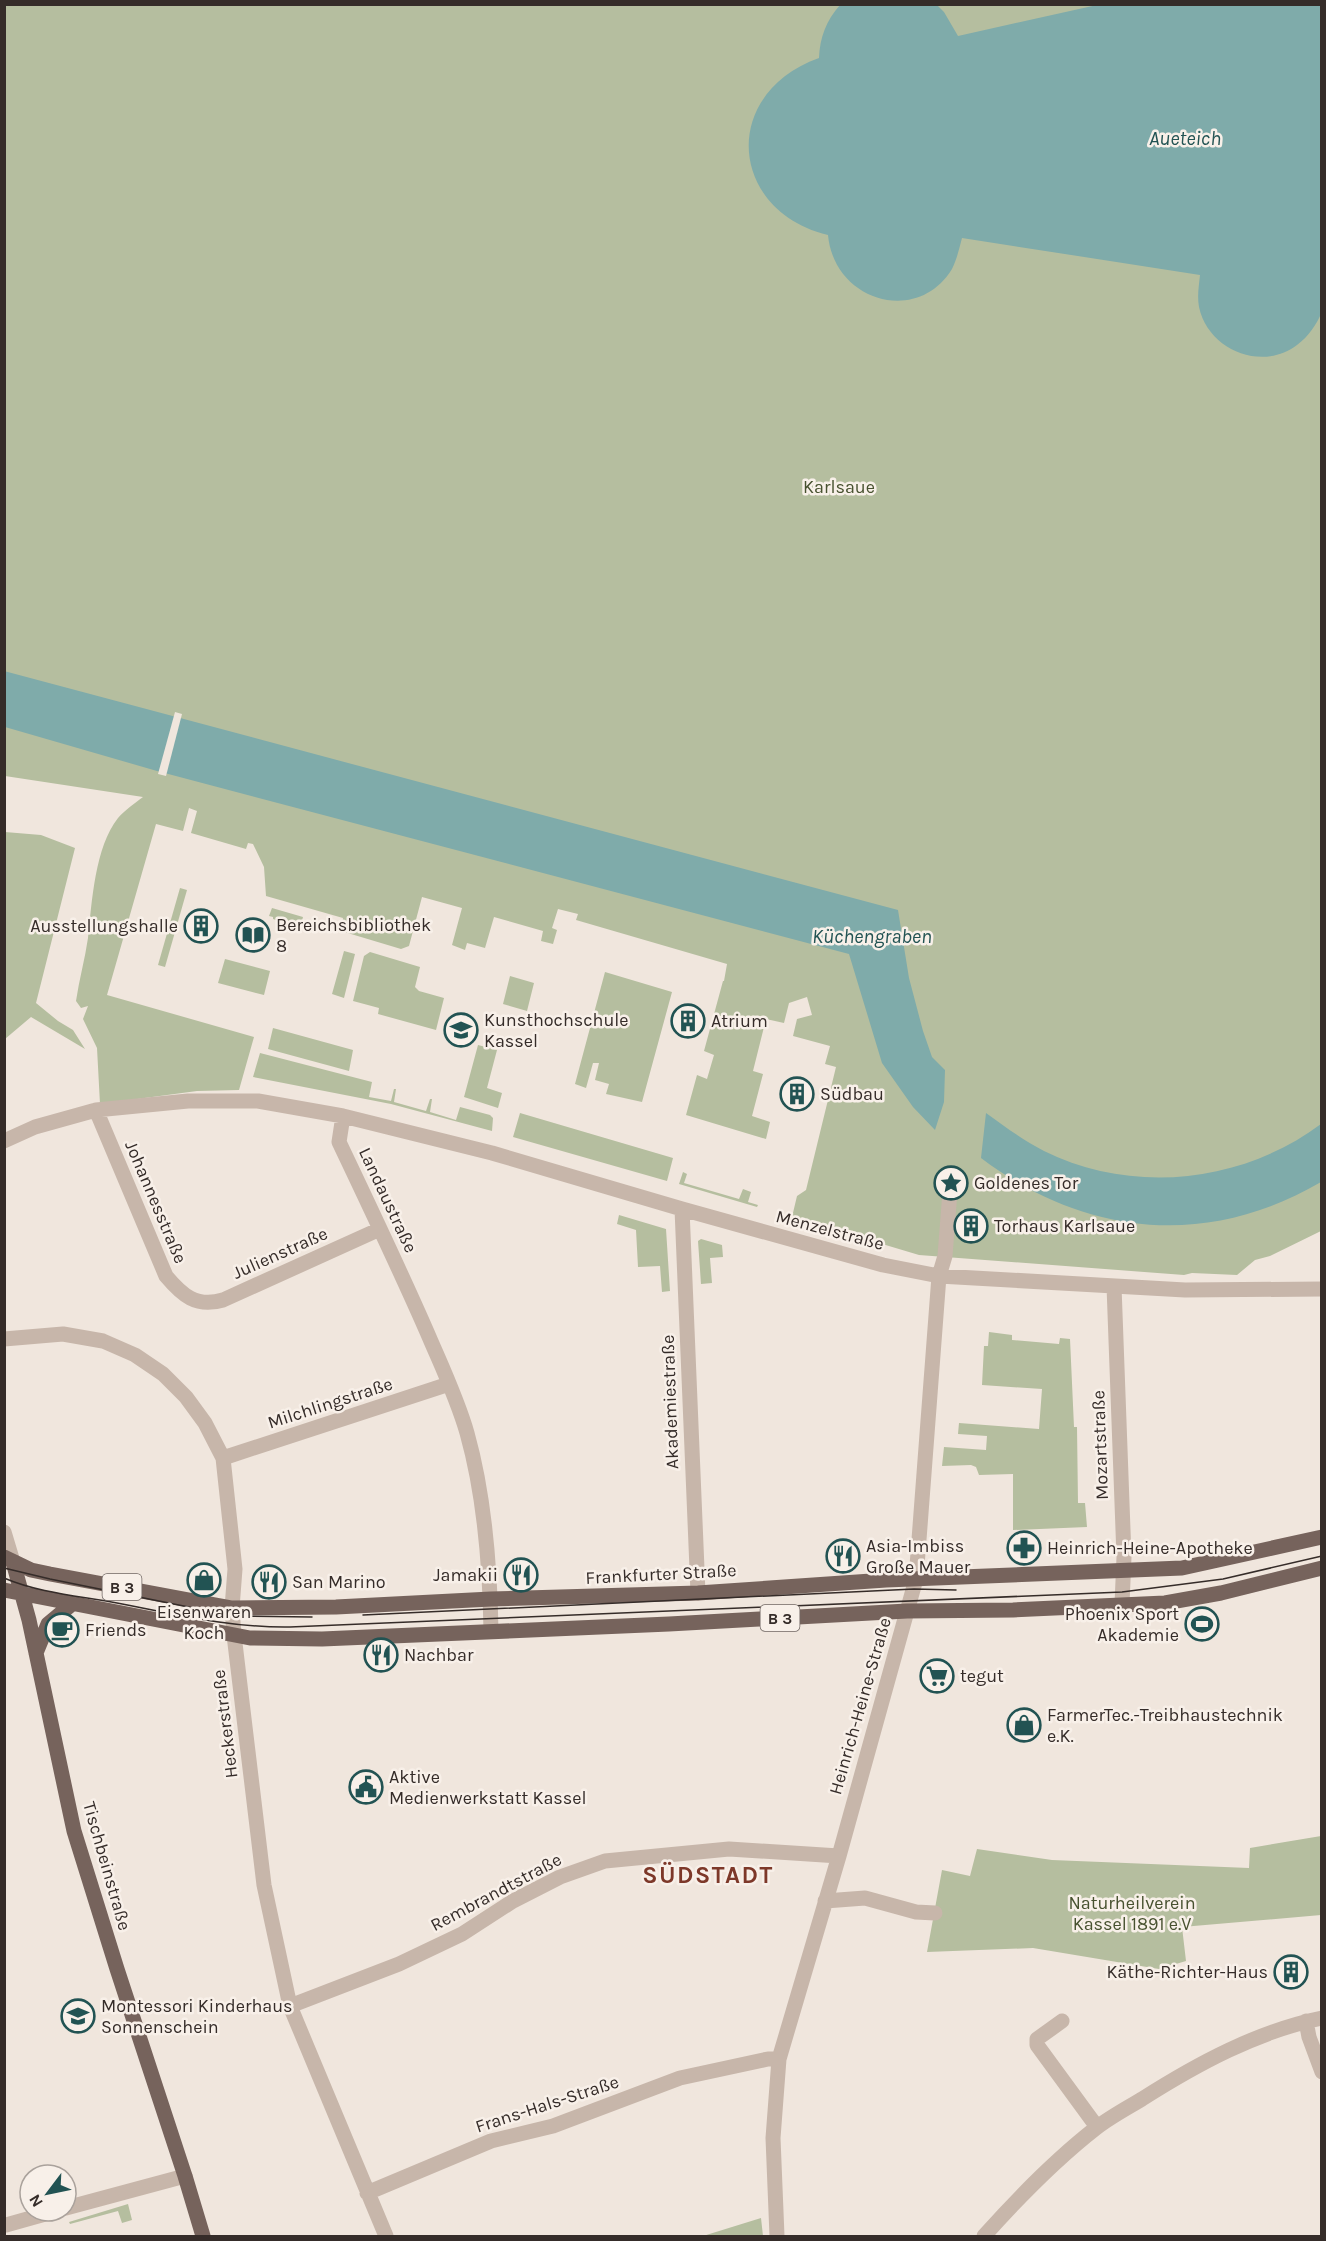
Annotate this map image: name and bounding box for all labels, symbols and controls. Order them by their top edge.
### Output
water label: Aueteich [1149,127,1221,150]
park label: Karlsaue [803,476,875,498]
building icon: Ausstellungshalle [183,908,219,944]
place label: Bereichsbibliothek 8 [276,914,431,957]
place label: Ausstellungshalle [30,915,178,937]
library icon: Bereichsbibliothek 8 [235,917,271,953]
water label: Küchengraben [812,925,932,948]
building icon: Atrium [670,1003,706,1039]
place label: Kunsthochschule Kassel [484,1009,629,1052]
place label: Atrium [711,1010,768,1032]
school or university icon: Kunsthochschule Kassel [443,1012,479,1048]
building icon: Südbau [779,1076,815,1112]
place label: Südbau [820,1083,884,1105]
street label: Johannesstraße [120,1137,192,1267]
street label: Landaustraße [354,1144,422,1256]
place icon: Goldenes Tor [933,1165,969,1201]
place label: Goldenes Tor [974,1172,1079,1194]
street label: Menzelstraße [773,1205,887,1255]
building icon: Torhaus Karlsaue [953,1208,989,1244]
place label: Torhaus Karlsaue [994,1215,1135,1237]
street label: Julienstraße [229,1222,331,1284]
street label: Akademiestraße [657,1334,683,1470]
street label: Milchlingstraße [265,1372,395,1434]
street label: Mozartstraße [1087,1390,1113,1500]
pharmacy icon: Heinrich-Heine-Apotheke [1006,1530,1042,1566]
place label: Asia-Imbiss Große Mauer [866,1535,971,1578]
place label: Heinrich-Heine-Apotheke [1047,1537,1253,1559]
restaurant icon: Asia-Imbiss Große Mauer [825,1538,861,1574]
restaurant icon: Jamakii [503,1557,539,1593]
street label: Frankfurter Straße [585,1559,737,1589]
shop icon: Eisenwaren Koch [186,1562,222,1598]
restaurant icon: San Marino [251,1564,287,1600]
place label: Jamakii [433,1564,498,1586]
place label: San Marino [292,1571,386,1593]
road number: B 3 [102,1574,142,1600]
place label: Eisenwaren Koch [157,1601,251,1644]
place label: Phoenix Sport Akademie [1065,1603,1179,1646]
road number: B 3 [760,1605,800,1631]
sports icon: Phoenix Sport Akademie [1184,1606,1220,1642]
cafe icon: Friends [44,1612,80,1648]
street label: Heinrich-Heine-Straße [824,1615,896,1797]
place label: Friends [85,1619,147,1641]
restaurant icon: Nachbar [363,1637,399,1673]
place label: Nachbar [404,1644,474,1666]
supermarket icon: tegut [919,1658,955,1694]
place label: tegut [960,1665,1004,1687]
street label: Heckerstraße [207,1668,243,1780]
place label: FarmerTec.-Treibhaustechnik e.K. [1047,1704,1283,1747]
shop icon: FarmerTec.-Treibhaustechnik e.K. [1006,1707,1042,1743]
place label: Aktive Medienwerkstatt Kassel [389,1766,587,1809]
public building icon: Aktive Medienwerkstatt Kassel [348,1769,384,1805]
street label: Tischbeinstraße [78,1799,136,1933]
street label: Rembrandtstraße [427,1848,565,1936]
district label: SÜDSTADT [642,1861,774,1889]
park label: Naturheilverein Kassel 1891 e.V [1068,1892,1196,1935]
building icon: Käthe-Richter-Haus [1273,1954,1309,1990]
place label: Käthe-Richter-Haus [1106,1961,1268,1983]
place label: Montessori Kinderhaus Sonnenschein [101,1995,293,2038]
school or university icon: Montessori Kinderhaus Sonnenschein [60,1998,96,2034]
street label: Frans-Hals-Straße [473,2070,621,2138]
north arrow [18,2163,78,2223]
text: N [25,2191,47,2211]

